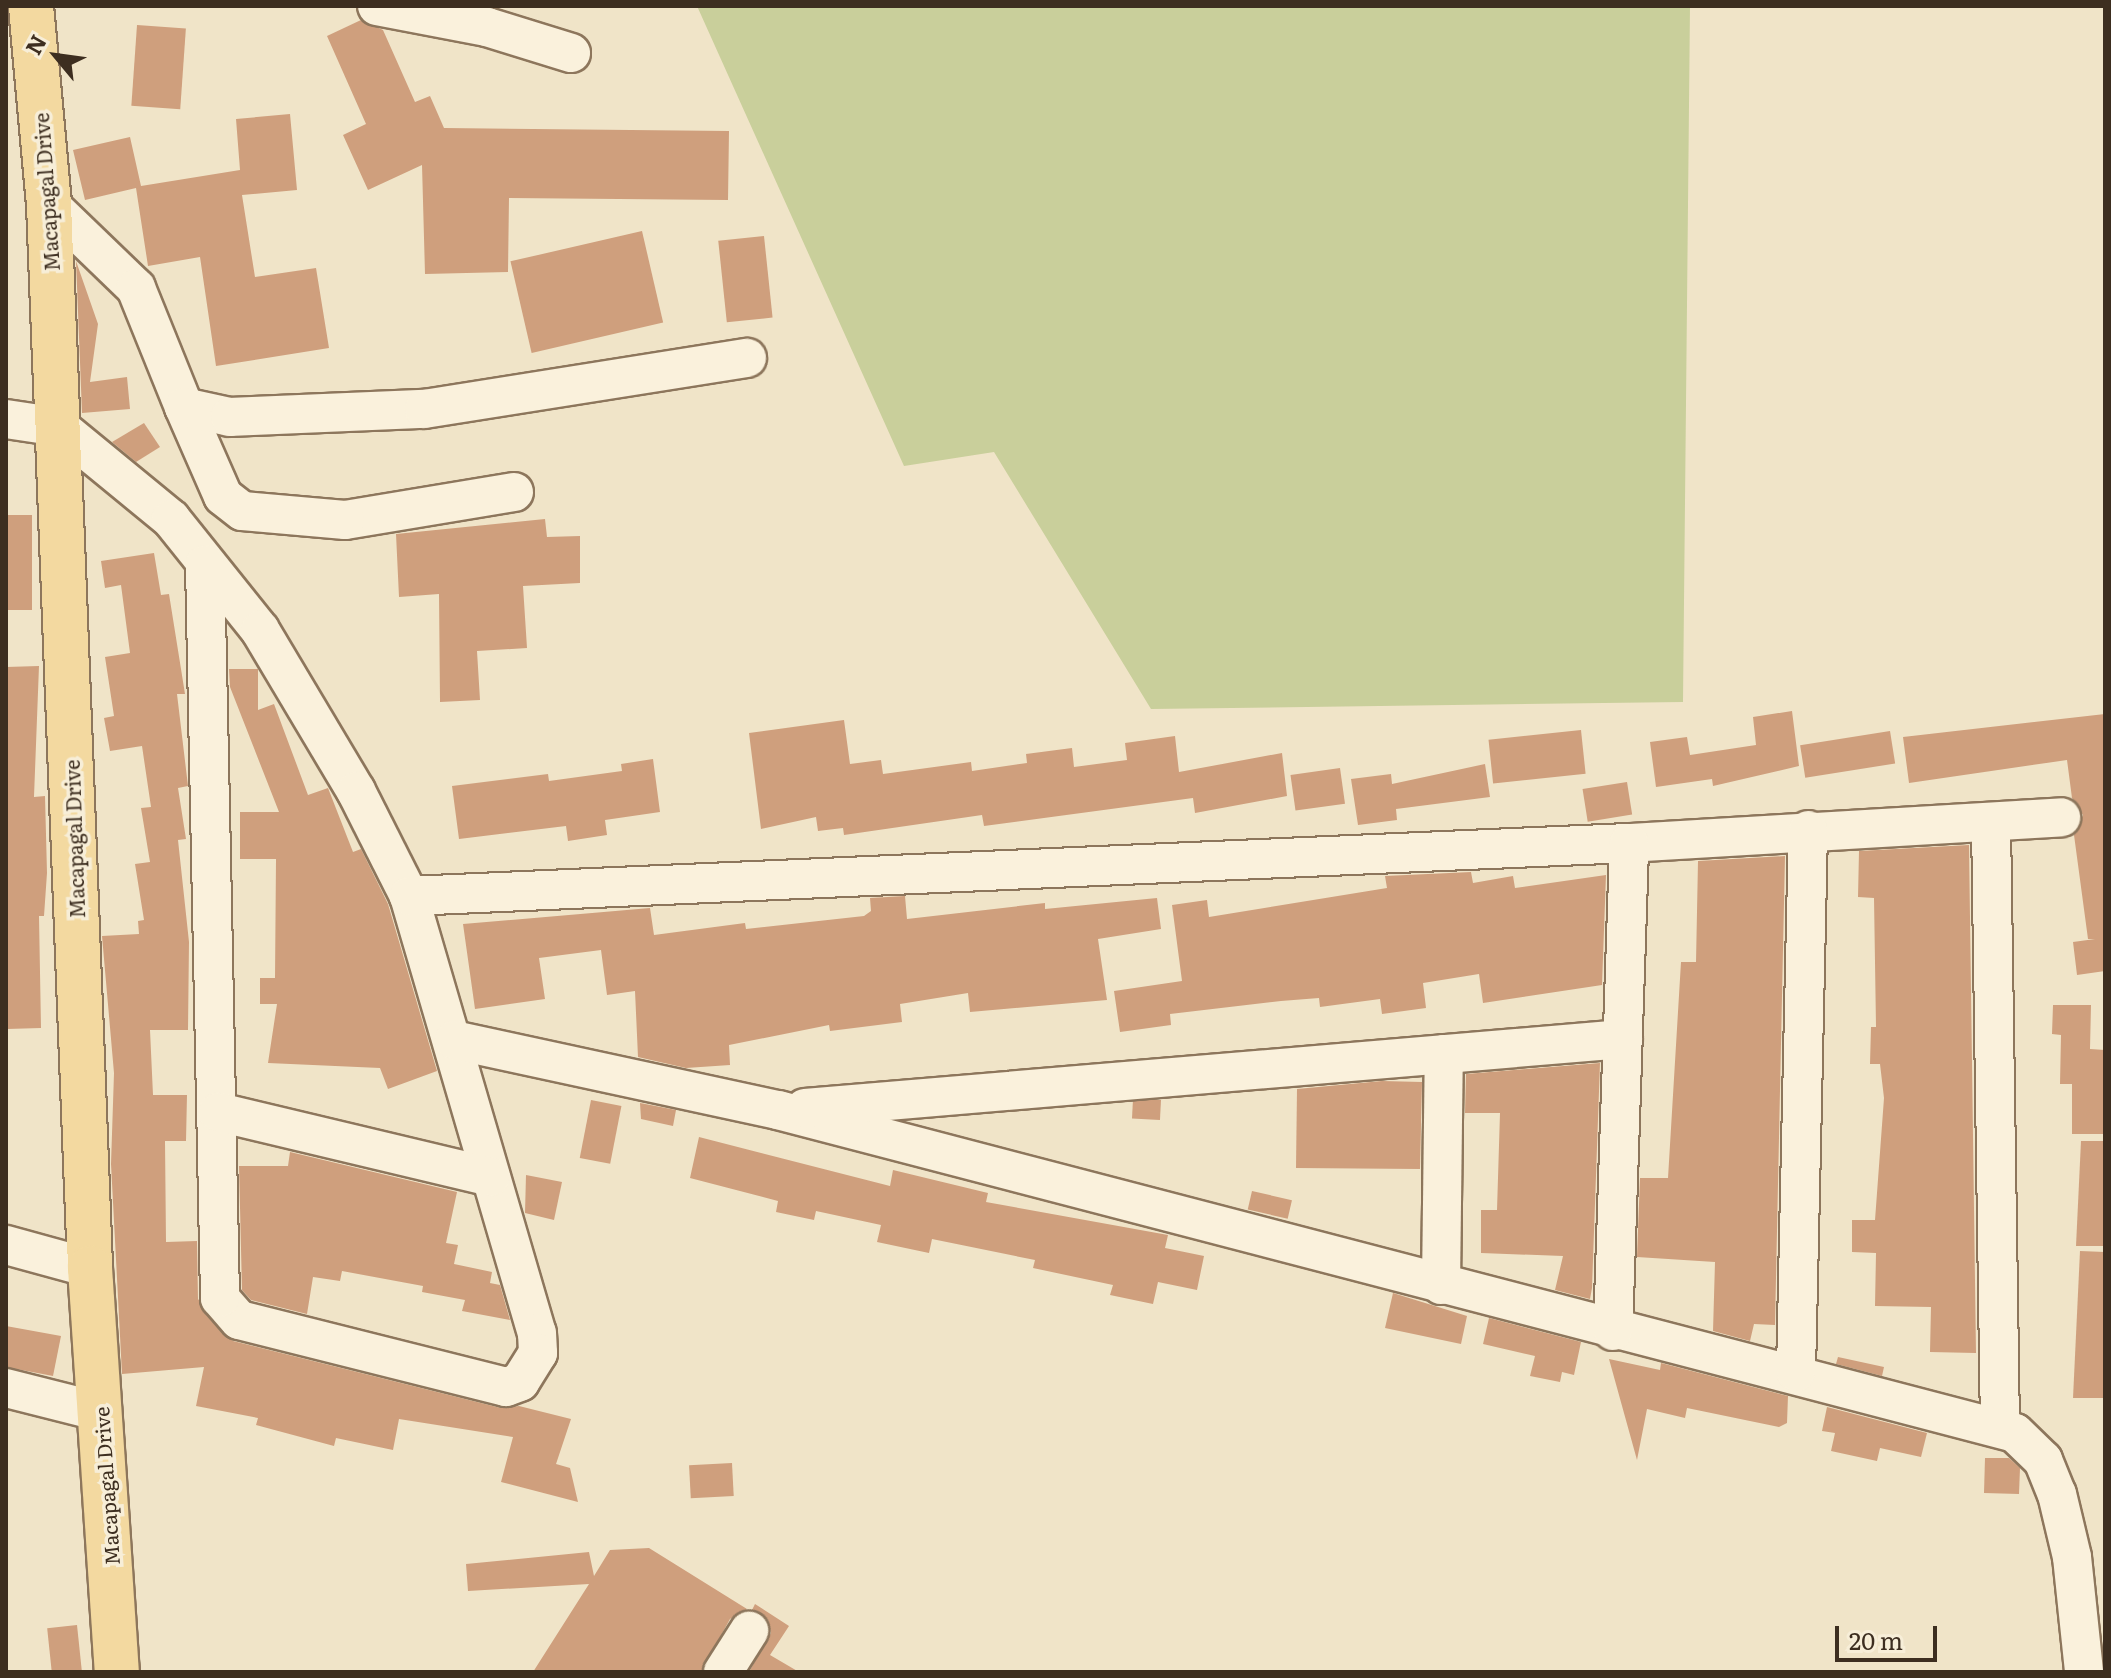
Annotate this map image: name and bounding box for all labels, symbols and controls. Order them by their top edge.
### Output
north arrow [16,16,96,96]
text: N [16,28,53,60]
street label: Macapagal Drive [28,112,64,272]
street label: Macapagal Drive [59,759,89,919]
street label: Macapagal Drive [88,1406,124,1566]
scale bar [1839,1610,1941,1660]
text: 20 m [1849,1622,1903,1657]

